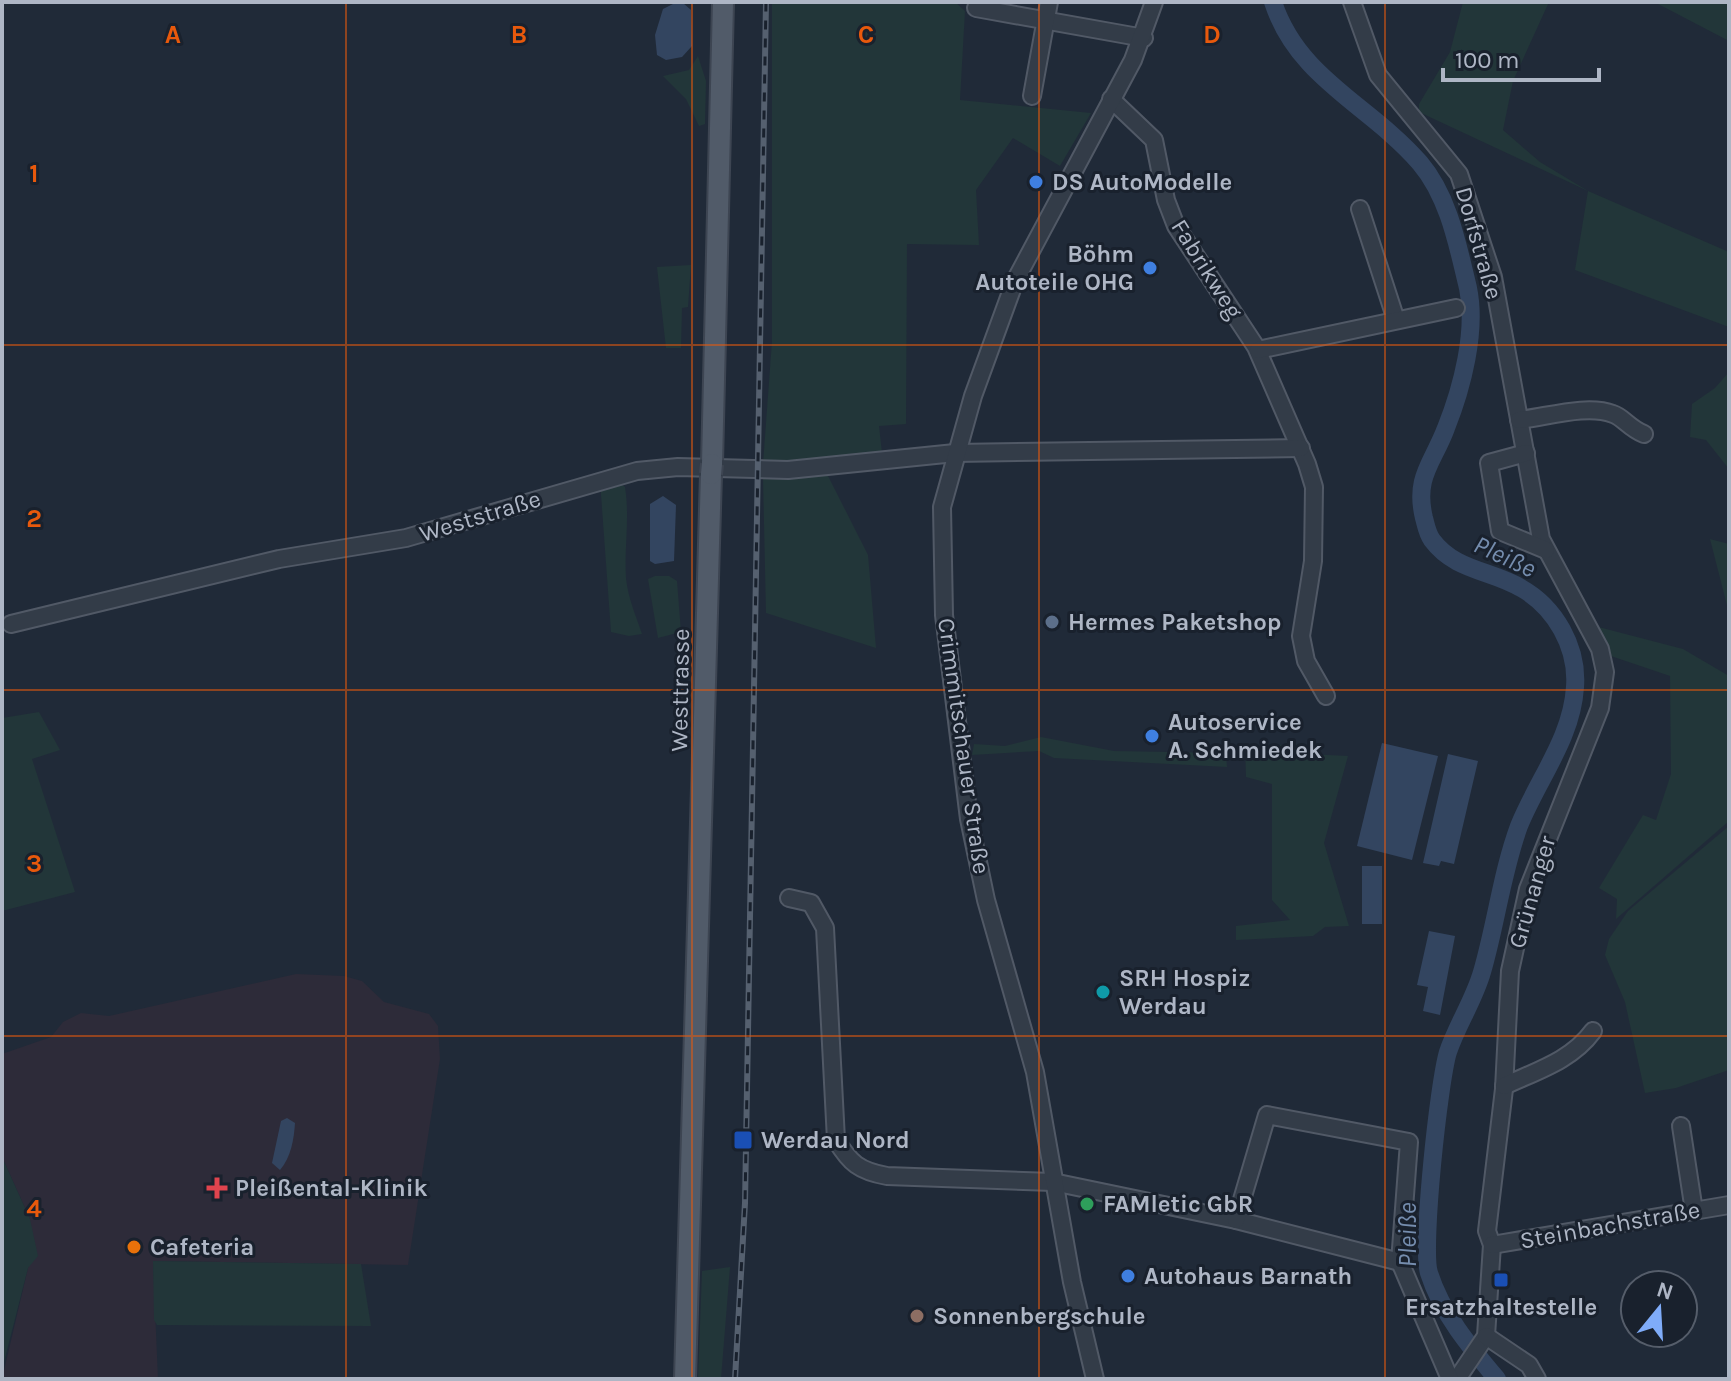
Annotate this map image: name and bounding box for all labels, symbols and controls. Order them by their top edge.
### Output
text: A [165,19,181,50]
text: B [511,19,527,50]
text: C [858,19,874,50]
text: D [1203,19,1221,50]
scale bar [1443,32,1599,82]
text: 100 m [1455,46,1520,74]
text: 1 [29,158,39,189]
place label: DS AutoModelle [1052,168,1232,196]
marker: DS AutoModelle [1027,173,1045,191]
street label: Dorfstraße [1450,183,1508,303]
street label: Fabrikweg [1165,214,1249,324]
place label: Böhm Autoteile OHG [975,240,1134,296]
marker: Böhm Autoteile OHG [1141,259,1159,277]
street label: Weststraße [416,484,544,548]
text: 2 [26,503,42,534]
water label: Pleiße [1469,529,1541,584]
place label: Hermes Paketshop [1068,608,1282,636]
marker: Hermes Paketshop [1043,613,1061,631]
street label: Crimmitschauer Straße [932,616,996,876]
street label: Westtrasse [665,628,695,752]
place label: Autoservice A. Schmiedek [1168,708,1322,764]
marker: Autoservice A. Schmiedek [1143,727,1161,745]
street label: Grünanger [1503,832,1561,951]
text: 3 [26,848,42,879]
place label: SRH Hospiz Werdau [1119,964,1250,1020]
marker: SRH Hospiz Werdau [1094,983,1112,1001]
place label: Werdau Nord [761,1126,910,1154]
marker: Werdau Nord [732,1129,754,1151]
place label: Pleißental-Klinik [235,1174,428,1202]
marker: Pleißental-Klinik [206,1177,228,1199]
place label: FAMletic GbR [1103,1190,1253,1218]
text: 4 [26,1193,42,1224]
marker: FAMletic GbR [1078,1195,1096,1213]
street label: Steinbachstraße [1518,1195,1702,1255]
water label: Pleiße [1392,1202,1423,1268]
place label: Cafeteria [150,1233,254,1261]
marker: Cafeteria [125,1238,143,1256]
place label: Autohaus Barnath [1144,1262,1352,1290]
marker: Autohaus Barnath [1119,1267,1137,1285]
north arrow [1619,1269,1699,1349]
marker: Ersatzhaltestelle [1492,1271,1510,1289]
text: N [1653,1276,1676,1306]
place label: Ersatzhaltestelle [1405,1293,1597,1321]
place label: Sonnenbergschule [933,1302,1146,1330]
marker: Sonnenbergschule [908,1307,926,1325]

